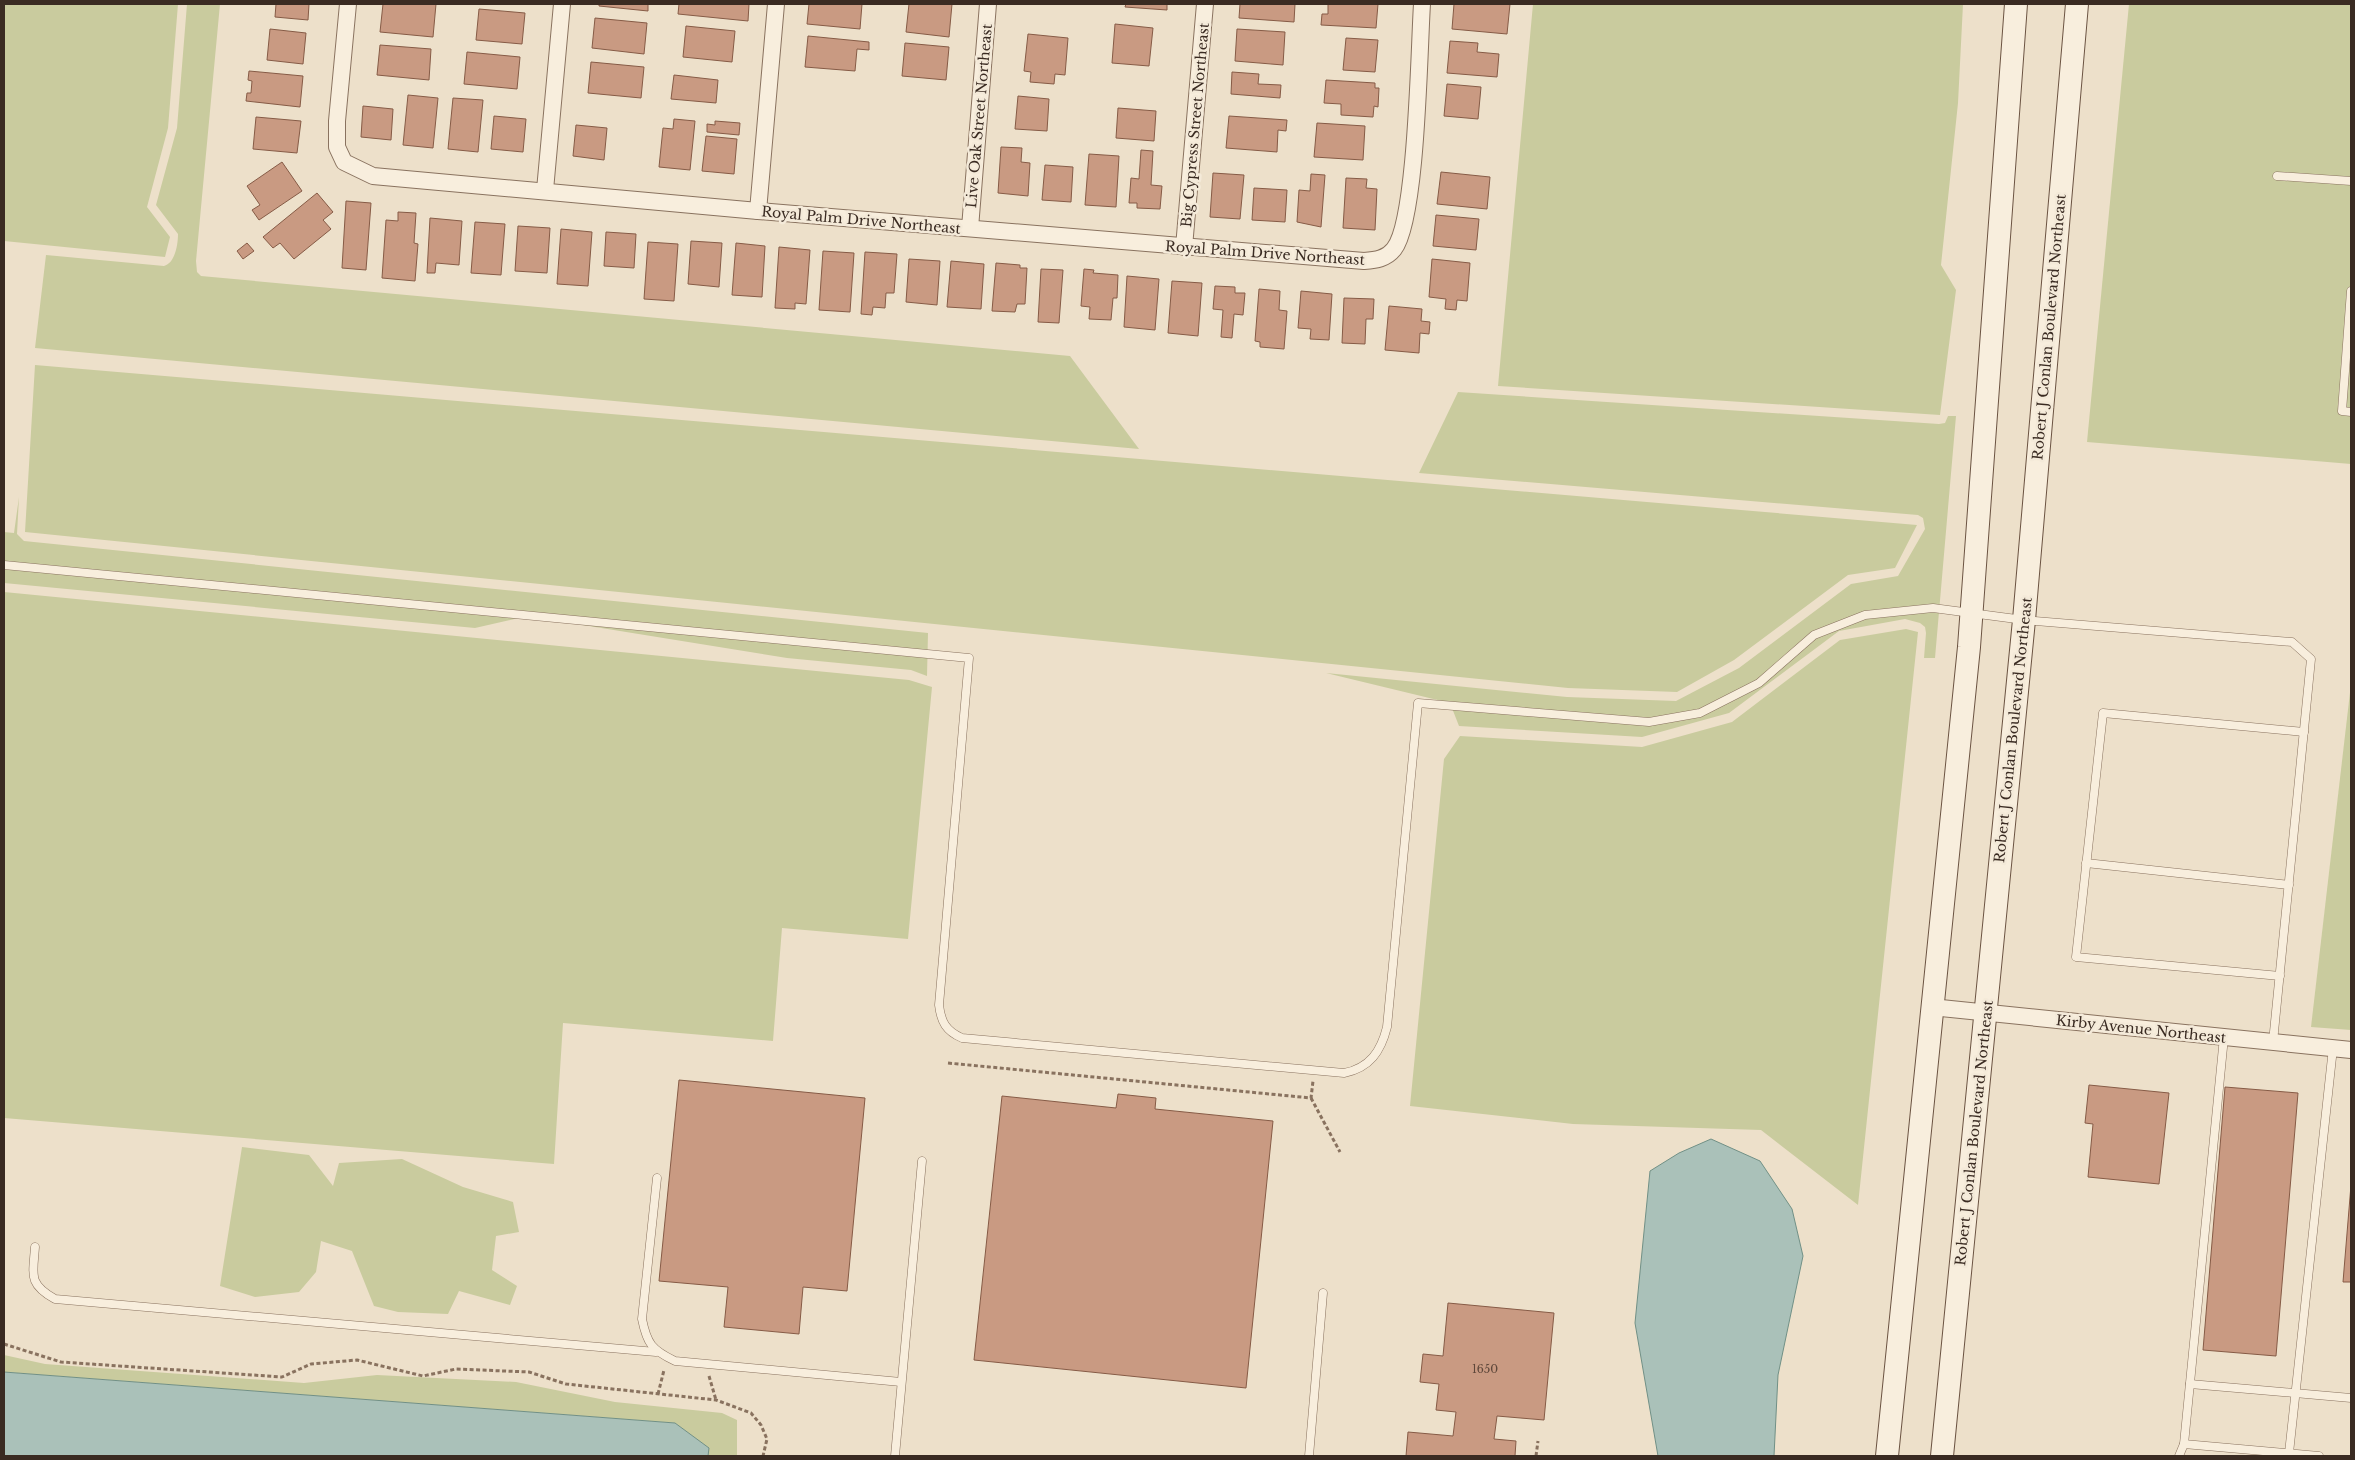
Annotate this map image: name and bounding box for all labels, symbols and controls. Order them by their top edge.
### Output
street label: Big Cypress Street Northeast [1177,21,1213,228]
street label: Live Oak Street Northeast [962,22,996,209]
street label: Robert J Conlan Boulevard Northeast [2028,193,2070,461]
street label: Royal Palm Drive Northeast [761,202,962,238]
street label: Royal Palm Drive Northeast [1165,237,1366,269]
street label: Robert J Conlan Boulevard Northeast [1990,596,2036,864]
street label: Robert J Conlan Boulevard Northeast [1951,999,1997,1267]
street label: Kirby Avenue Northeast [2055,1011,2228,1047]
house number: 1650 [1472,1362,1498,1376]

